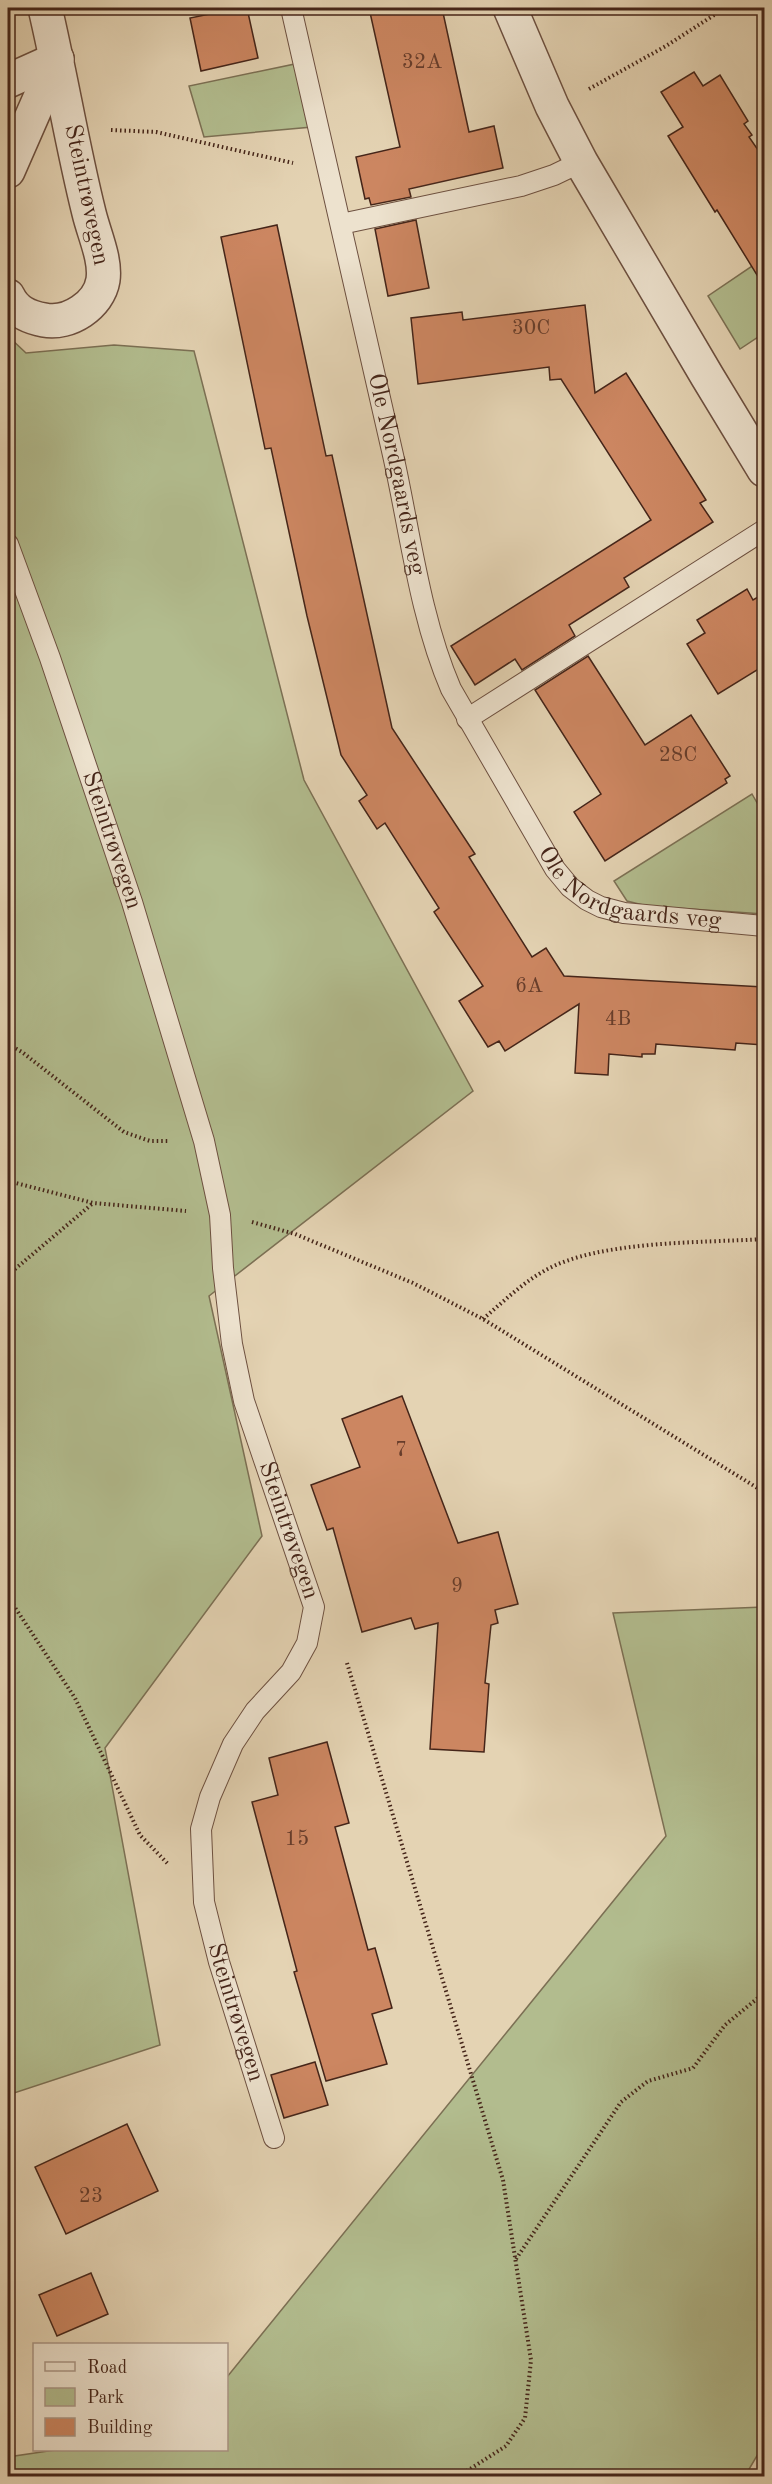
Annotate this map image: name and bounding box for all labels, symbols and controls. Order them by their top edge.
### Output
house number: 32A [402,52,442,73]
street label: Steintrøvegen [59,122,113,268]
house number: 30C [512,318,550,339]
street label: Ole Nordgaards veg [363,371,429,577]
house number: 28C [659,745,697,766]
street label: Steintrøvegen [77,769,145,912]
street label: Ole Nordgaards veg [533,842,722,934]
house number: 6A [515,976,543,997]
house number: 4B [605,1009,631,1030]
house number: 7 [395,1440,407,1461]
street label: Steintrøvegen [254,1459,323,1602]
house number: 9 [451,1576,463,1597]
house number: 15 [285,1829,309,1850]
street label: Steintrøvegen [203,1941,268,2085]
house number: 23 [79,2186,103,2207]
legend [33,2343,228,2451]
text: Road [87,2359,127,2377]
text: Park [87,2389,124,2407]
text: Building [87,2419,153,2437]

